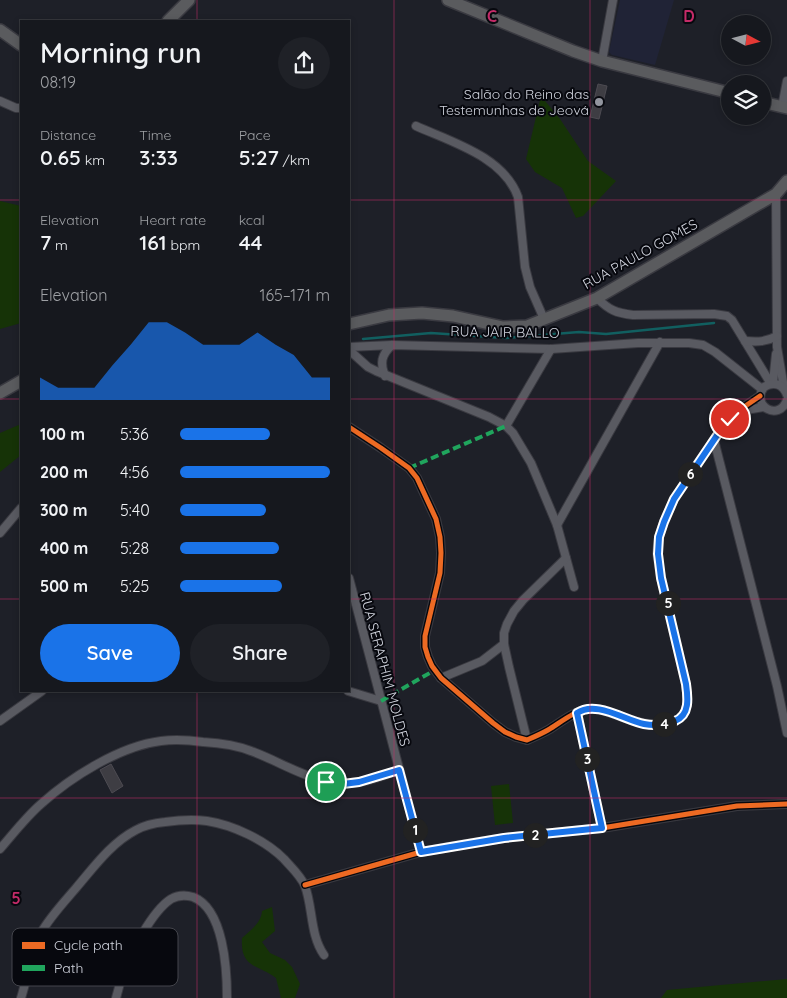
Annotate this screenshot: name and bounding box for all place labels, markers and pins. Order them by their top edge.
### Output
place label: Salão do Reino das Testemunhas de Jeová [439,85,589,119]
marker: Salão do Reino das Testemunhas de Jeová [593,96,605,108]
pin [709,398,751,440]
pin: 6 [678,462,702,486]
pin: 5 [656,590,680,616]
pin: 4 [652,712,676,736]
pin: 3 [574,746,600,772]
pin [305,761,347,803]
pin: 1 [402,818,428,842]
pin: 2 [522,822,548,848]

